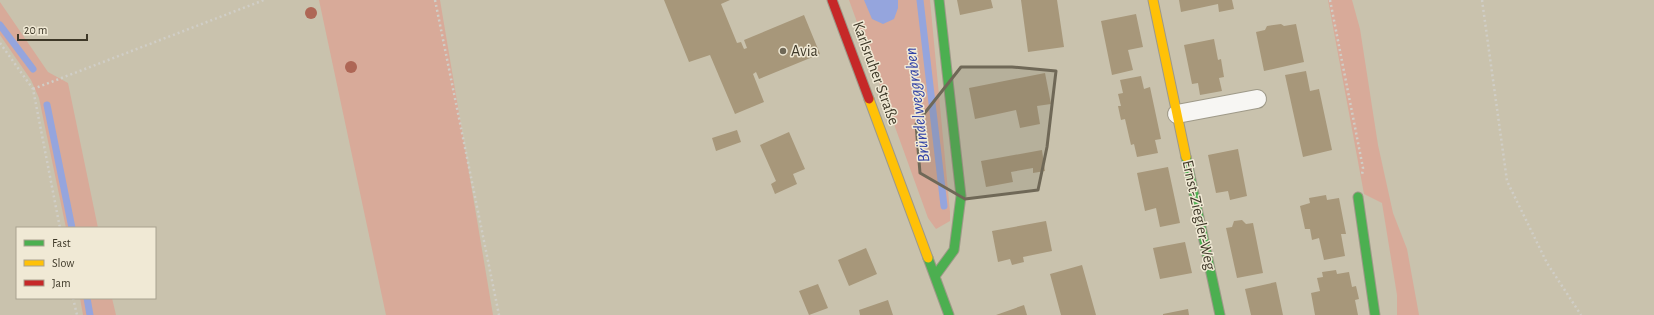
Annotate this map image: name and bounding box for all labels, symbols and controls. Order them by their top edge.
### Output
scale bar [18,16,87,42]
street label: Karlsruher Straße [850,19,902,127]
text: 20 m [24,24,47,36]
place label: Avia [791,43,818,59]
marker: Avia [778,46,788,56]
water label: Bründelweggraben [902,46,932,163]
street label: Ernst-Ziegler-Weg [1180,158,1219,272]
legend [16,227,156,299]
text: Fast [52,237,71,249]
text: Slow [52,257,74,269]
text: Jam [52,277,71,289]

